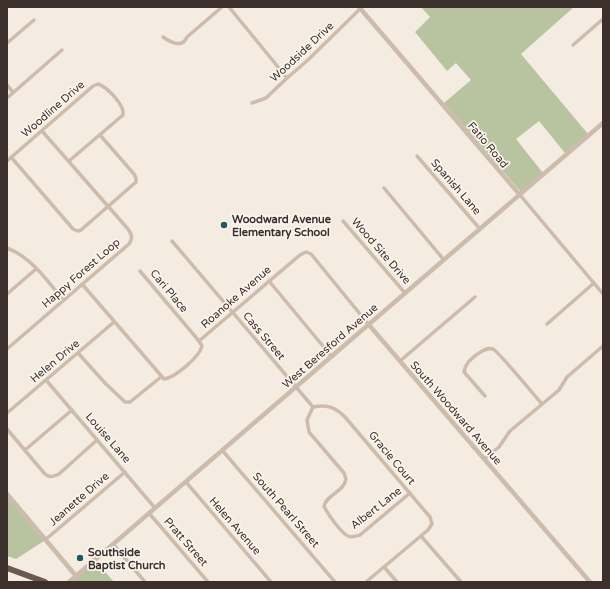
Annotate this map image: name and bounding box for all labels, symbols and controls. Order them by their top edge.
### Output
street label: Woodside Drive [268,19,336,85]
street label: Woodline Drive [19,78,87,140]
street label: Fatio Road [465,119,511,171]
street label: Spanish Lane [428,156,484,218]
place label: Woodward Avenue Elementary School [232,213,332,240]
street label: Wood Site Drive [349,215,413,287]
marker: Woodward Avenue Elementary School [219,220,229,230]
street label: Happy Forest Loop [39,236,123,310]
street label: Roanoke Avenue [198,263,274,331]
street label: Cari Place [147,267,191,315]
street label: West Beresford Avenue [280,301,380,391]
street label: Cass Street [240,309,288,363]
street label: Helen Drive [28,337,82,385]
street label: South Woodward Avenue [407,359,505,467]
street label: Louise Lane [83,410,133,466]
street label: Gracie Court [366,429,418,487]
street label: Jeanette Drive [46,470,112,528]
street label: South Pearl Street [250,470,322,550]
street label: Albert Lane [348,484,404,532]
street label: Helen Avenue [206,494,264,558]
street label: Pratt Street [161,515,211,569]
place label: Southside Baptist Church [88,546,166,573]
marker: Southside Baptist Church [75,553,85,563]

